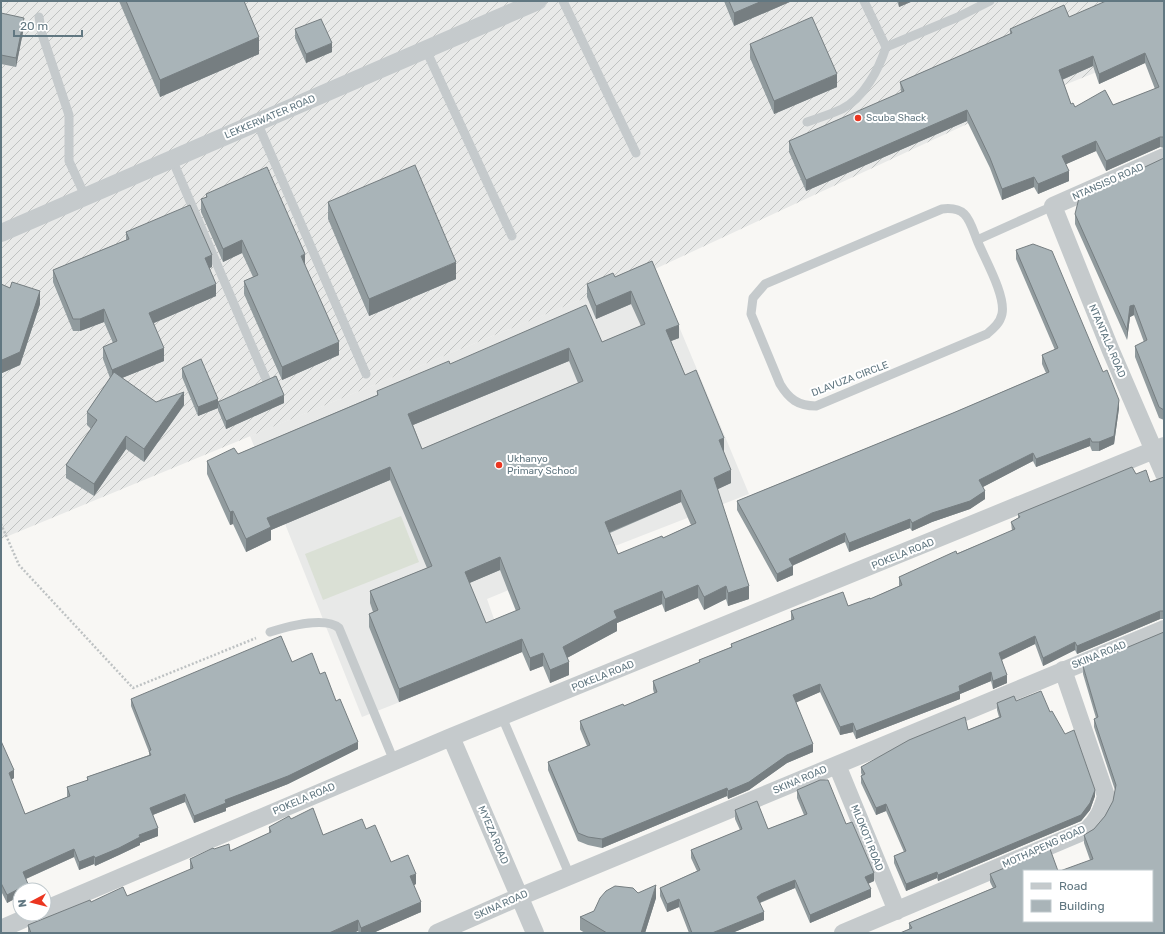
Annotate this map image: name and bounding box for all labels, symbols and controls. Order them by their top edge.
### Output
scale bar [14,12,82,38]
text: 20 m [20,19,48,33]
street label: LEKKERWATER ROAD [223,92,317,142]
place label: Scuba Shack [866,112,927,124]
marker: Scuba Shack [853,113,863,123]
street label: NTANSISO ROAD [1070,161,1146,203]
street label: NTANTALA ROAD [1086,302,1128,380]
street label: DLAVUZA CIRCLE [810,359,890,399]
place label: Ukhanyo Primary School [507,453,577,477]
marker: Ukhanyo Primary School [494,460,504,470]
street label: POKELA ROAD [870,536,936,572]
street label: SKINA ROAD [1070,639,1128,671]
street label: POKELA ROAD [570,658,636,694]
street label: SKINA ROAD [771,763,829,797]
street label: POKELA ROAD [271,780,337,818]
street label: MLOKOTI ROAD [848,803,886,873]
street label: MYEZA ROAD [475,804,511,866]
street label: MOTHAPENG ROAD [1001,823,1087,871]
legend [1023,870,1153,922]
text: Road [1059,879,1087,893]
north arrow [12,882,52,922]
street label: SKINA ROAD [472,888,530,922]
text: N [16,898,30,908]
text: Building [1059,899,1105,913]

